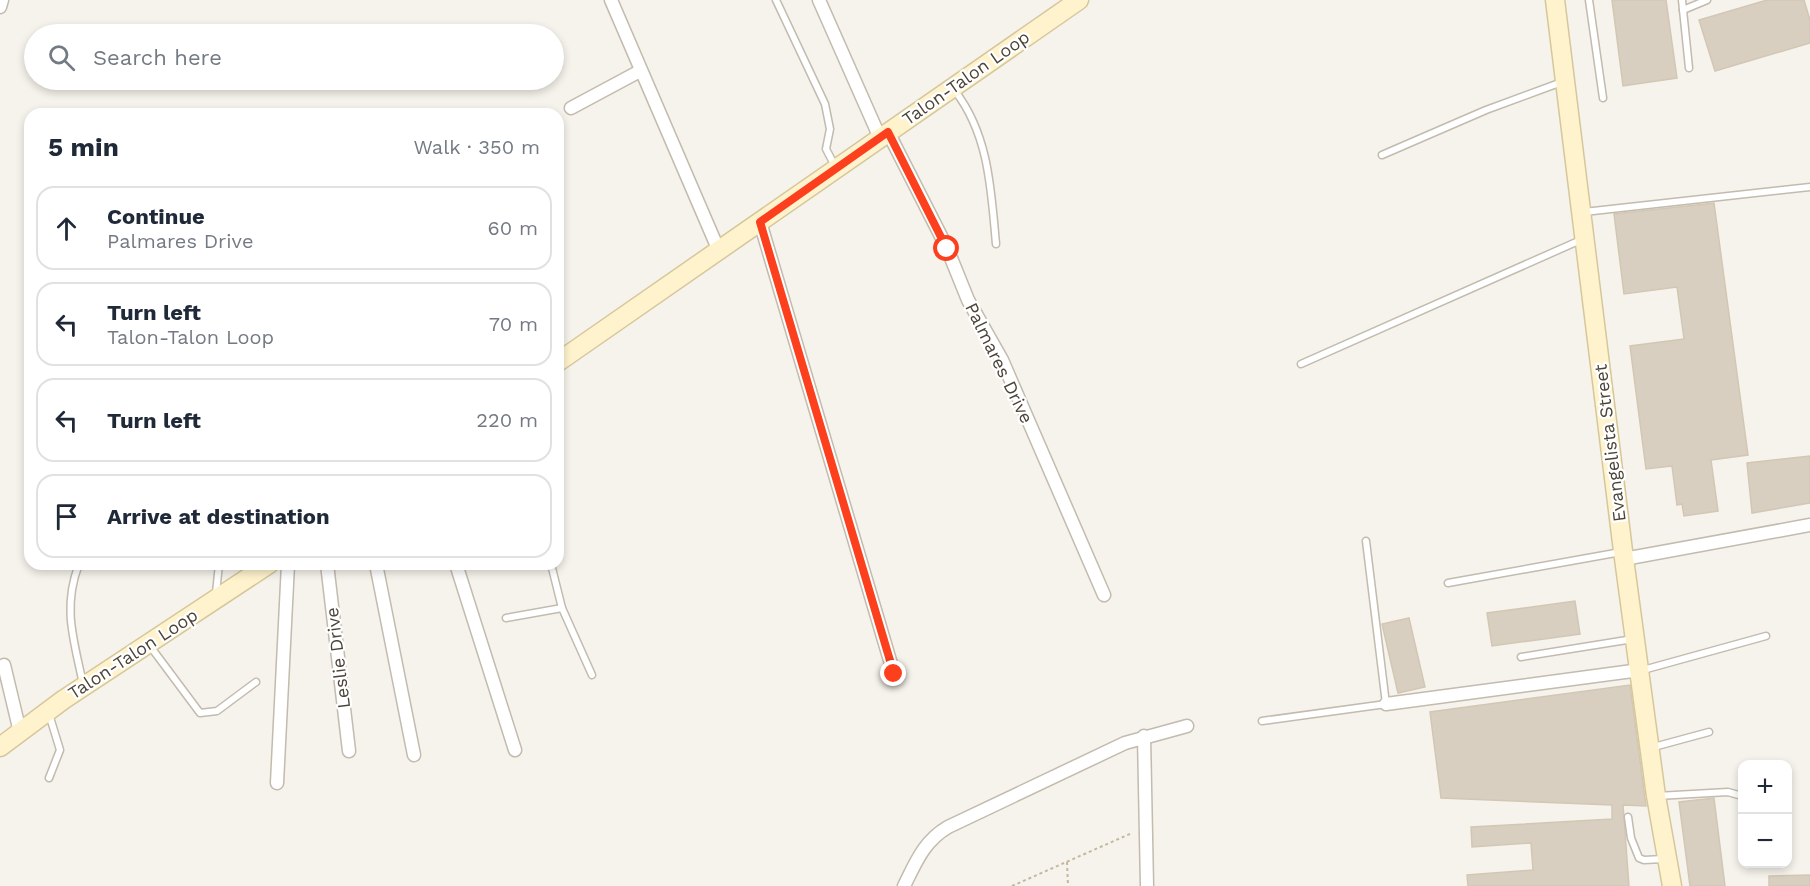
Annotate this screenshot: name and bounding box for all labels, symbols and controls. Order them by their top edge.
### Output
search box [24,24,564,90]
street label: Talon-Talon Loop [898,26,1033,129]
icon: search [45,41,78,74]
text: Search here [93,45,222,70]
text: 5 min [48,132,119,162]
text: Walk · 350 m [413,135,540,159]
text: Continue [107,204,205,229]
icon: ahead [50,212,83,245]
text: 60 m [488,216,538,240]
text: Palmares Drive [107,229,254,253]
route start [933,235,959,261]
street label: Palmares Drive [961,299,1038,427]
text: Turn left [107,300,201,325]
icon: left [50,308,83,341]
text: 70 m [489,312,538,336]
text: Talon-Talon Loop [107,325,274,349]
street label: Evangelista Street [1589,363,1630,523]
icon: left [50,404,83,437]
text: Turn left [107,408,201,433]
text: 220 m [476,408,538,432]
icon: arrive [50,500,83,533]
text: Arrive at destination [107,504,330,529]
street label: Talon-Talon Loop [64,604,202,703]
street label: Leslie Drive [321,606,354,710]
route end [880,660,906,686]
map controls [1738,760,1792,868]
button: + [1738,760,1792,814]
button: − [1738,814,1792,868]

